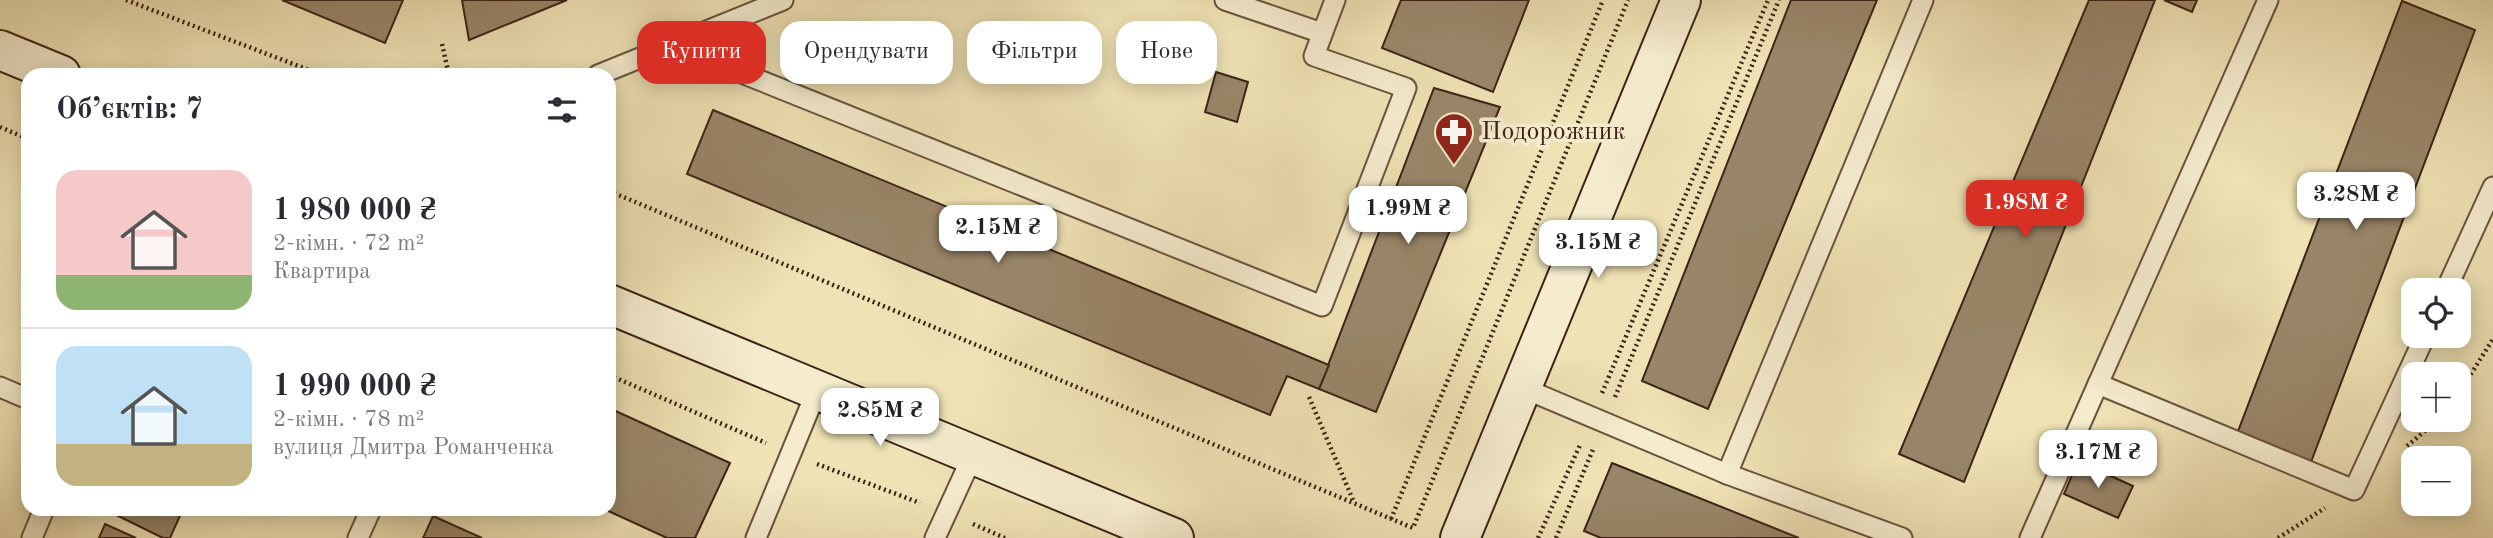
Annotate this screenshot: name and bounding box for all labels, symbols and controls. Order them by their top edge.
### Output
chip: Купити [637,21,766,84]
chip: Орендувати [780,21,953,84]
chip: Фільтри [967,21,1102,84]
chip: Нове [1116,21,1217,84]
icon: filters [543,91,581,129]
text: Об’єктів: 7 [56,95,203,125]
pharmacy icon: Подорожник [1433,111,1475,166]
place label: Подорожник [1481,119,1626,145]
pin: 3.28M ₴ [2291,173,2421,232]
pin: 1.98M ₴ [1960,180,2090,240]
text: 3.28M ₴ [2313,183,2399,206]
pin: 1.99M ₴ [1343,187,1473,246]
text: 1.98M ₴ [1982,191,2068,214]
text: 1 980 000 ₴ [273,196,437,226]
text: 1.99M ₴ [1365,197,1451,220]
icon: home [112,198,196,282]
pin: 2.15M ₴ [933,205,1063,265]
text: 2.15M ₴ [955,216,1041,239]
pin: 3.15M ₴ [1533,220,1663,280]
text: 3.15M ₴ [1555,231,1641,254]
text: 2-кімн. · 72 m² [273,232,424,255]
text: Квартира [273,260,371,283]
map controls [2401,278,2471,516]
button: locate [2401,278,2471,348]
button: + [2401,362,2471,432]
text: 1 990 000 ₴ [273,372,437,402]
icon: home [112,374,196,458]
pin: 2.85M ₴ [815,388,945,448]
text: 2.85M ₴ [837,399,923,422]
text: 2-кімн. · 78 m² [273,408,424,431]
pin: 3.17M ₴ [2033,430,2163,490]
text: вулиця Дмитра Романченка [273,436,554,459]
text: 3.17M ₴ [2055,441,2141,464]
button: − [2401,446,2471,516]

